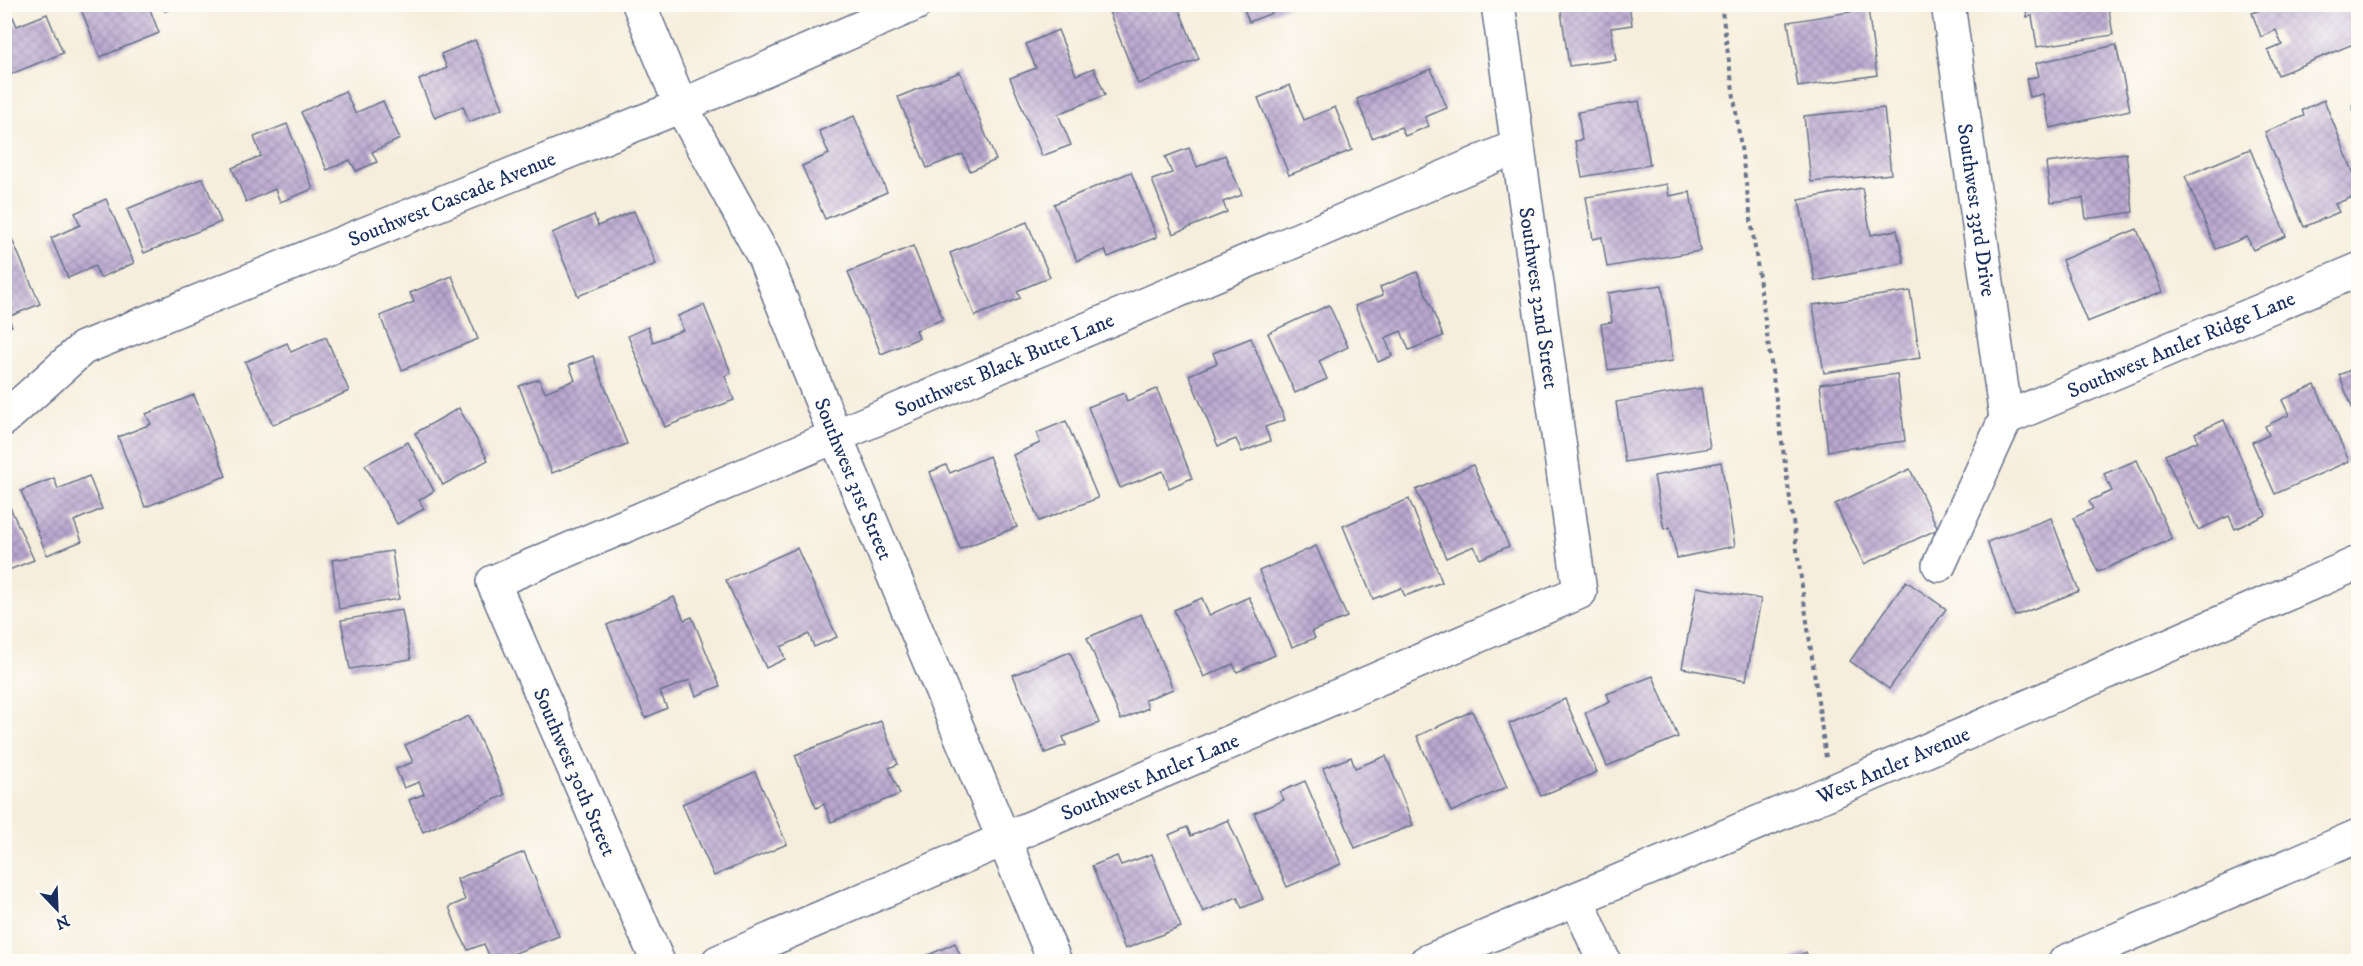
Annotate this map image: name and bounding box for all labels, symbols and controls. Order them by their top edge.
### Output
street label: Southwest 33rd Drive [1951,122,2001,299]
street label: Southwest Cascade Avenue [345,146,560,253]
street label: Southwest 32nd Street [1512,206,1564,391]
street label: Southwest Antler Ridge Lane [2064,286,2300,405]
street label: Southwest Black Butte Lane [891,307,1119,423]
street label: Southwest 31st Street [808,395,898,564]
street label: Southwest 30th Street [527,684,621,861]
street label: West Antler Avenue [1812,721,1974,811]
street label: Southwest Antler Lane [1057,728,1244,827]
north arrow [27,879,87,939]
text: N [53,910,72,934]

